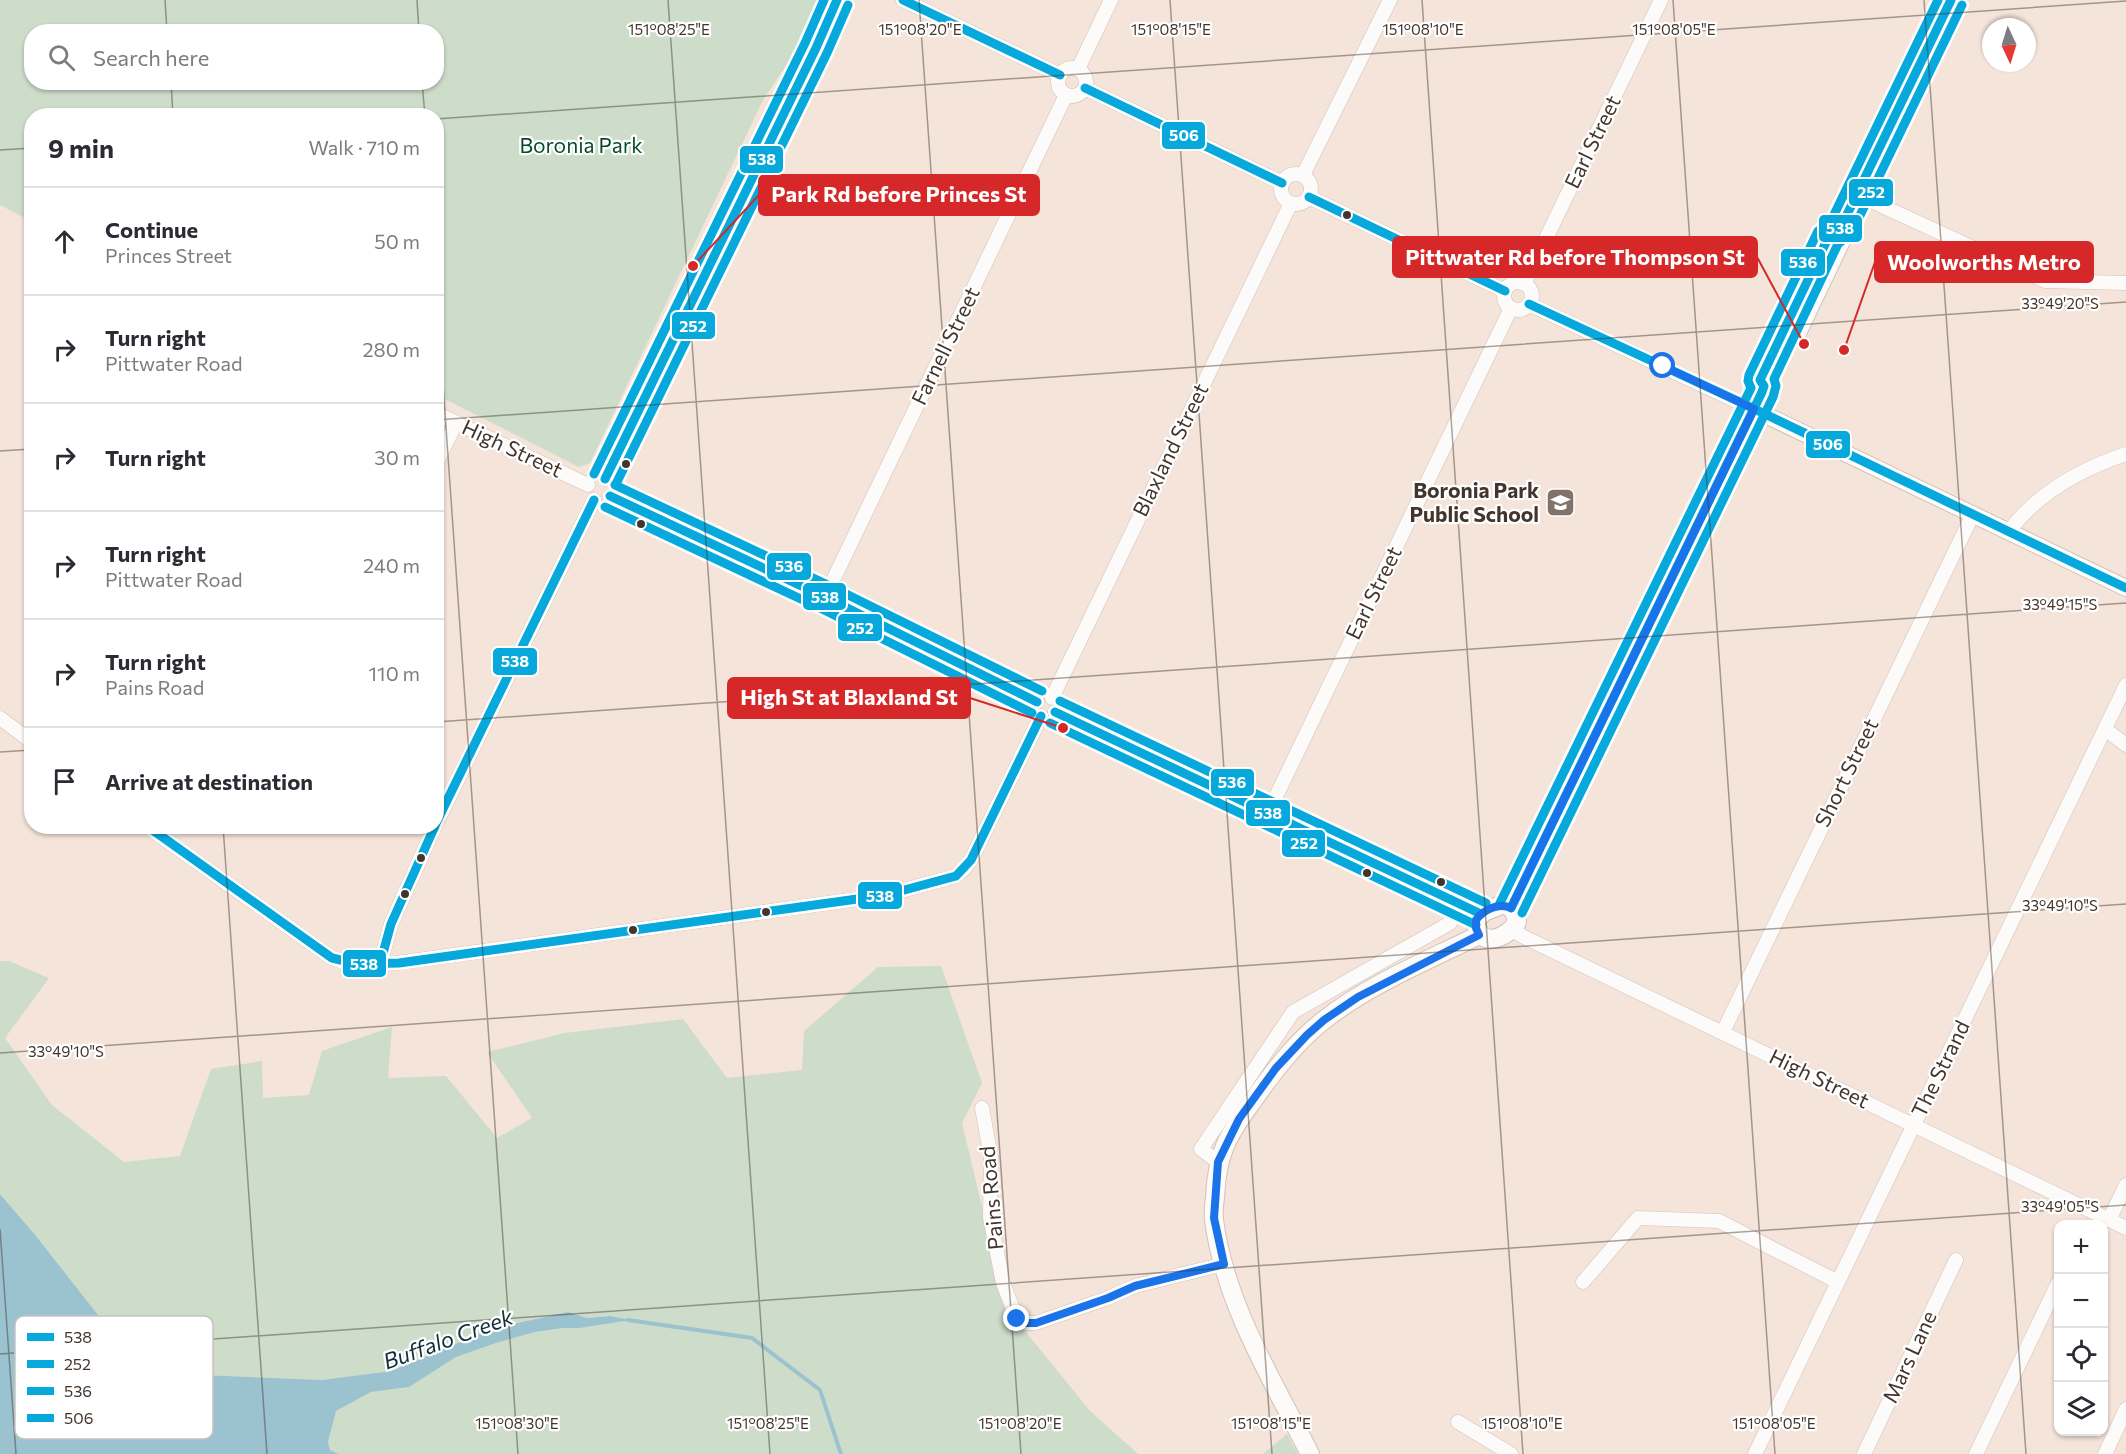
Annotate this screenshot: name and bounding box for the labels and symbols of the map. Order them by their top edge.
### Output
north arrow [1982,18,2036,72]
text: 151°08'25"E [628,20,710,38]
text: 151°08'20"E [878,20,962,38]
text: 151°08'15"E [1131,20,1211,38]
text: 151°08'10"E [1382,20,1464,38]
text: 151°08'05"E [1632,20,1716,38]
street label: Earl Street [1558,91,1625,192]
line badge: 506 [1161,121,1206,150]
text: 506 [1169,125,1199,144]
park label: Boronia Park [519,132,643,157]
line badge: 538 [739,145,784,174]
text: 538 [748,149,776,168]
callout: Park Rd before Princes St [759,175,1039,215]
line badge: 252 [1848,178,1894,207]
text: Park Rd before Princes St [771,180,1027,207]
text: 252 [1857,182,1885,201]
unlabelled marker [1341,209,1353,221]
line badge: 538 [1818,214,1863,243]
text: 538 [1826,218,1854,237]
callout: Pittwater Rd before Thompson St [1393,237,1757,277]
callout: Woolworths Metro [1875,242,2093,282]
text: Pittwater Rd before Thompson St [1405,243,1745,270]
line badge: 536 [1780,248,1826,277]
text: Woolworths Metro [1887,248,2081,275]
text: 536 [1789,252,1817,271]
street label: Farnell Street [905,282,984,408]
text: 33°49'20"S [2021,294,2099,312]
line badge: 252 [671,311,716,340]
text: 252 [679,316,707,335]
route start [1649,352,1675,378]
street label: Blaxland Street [1127,379,1213,520]
street label: High Street [458,414,567,482]
line badge: 506 [1805,430,1851,459]
text: 506 [1813,434,1843,453]
unlabelled marker [620,458,632,470]
place label: Boronia Park Public School [1409,477,1539,526]
school or university icon: Boronia Park Public School [1544,487,1576,519]
unlabelled marker [635,518,647,530]
street label: Earl Street [1339,542,1406,643]
line badge: 536 [766,552,812,581]
text: 536 [775,556,803,575]
line badge: 538 [802,582,847,611]
text: 538 [811,587,839,606]
text: 33°49'15"S [2023,595,2098,613]
line badge: 252 [837,613,883,642]
text: 252 [846,618,874,637]
line badge: 538 [492,647,538,676]
text: 538 [501,651,529,670]
callout: High St at Blaxland St [728,678,970,718]
text: High St at Blaxland St [740,683,958,710]
street label: Short Street [1809,714,1883,831]
line badge: 536 [1210,768,1255,797]
text: 536 [1218,772,1246,791]
line badge: 538 [1245,799,1291,827]
text: 538 [1254,803,1282,822]
line badge: 252 [1281,829,1326,858]
text: 252 [1290,833,1318,852]
unlabelled marker [415,852,427,864]
unlabelled marker [1361,867,1373,879]
unlabelled marker [1435,876,1447,888]
line badge: 538 [857,881,903,910]
text: 538 [866,886,894,905]
unlabelled marker [399,888,411,900]
text: 33°49'10"S [2022,896,2098,914]
unlabelled marker [760,906,772,918]
unlabelled marker [627,924,639,936]
line badge: 538 [342,949,387,978]
text: 538 [350,954,378,973]
street label: The Strand [1905,1016,1974,1121]
text: 33°49'10"S [28,1042,104,1060]
street label: High Street [1766,1043,1874,1113]
street label: Pains Road [974,1145,1007,1251]
text: 33°49'05"S [2021,1197,2099,1215]
water label: Buffalo Creek [379,1302,517,1375]
route end [1003,1305,1029,1331]
street label: Mars Lane [1876,1306,1941,1406]
legend [15,1316,213,1439]
text: 538 [64,1327,92,1346]
text: 252 [64,1354,91,1373]
text: 536 [64,1381,92,1400]
text: 506 [64,1408,93,1427]
text: 151°08'30"E [475,1414,559,1432]
text: 151°08'25"E [727,1414,809,1432]
text: 151°08'20"E [978,1414,1062,1432]
text: 151°08'15"E [1231,1414,1311,1432]
text: 151°08'10"E [1481,1414,1563,1432]
text: 151°08'05"E [1732,1414,1816,1432]

